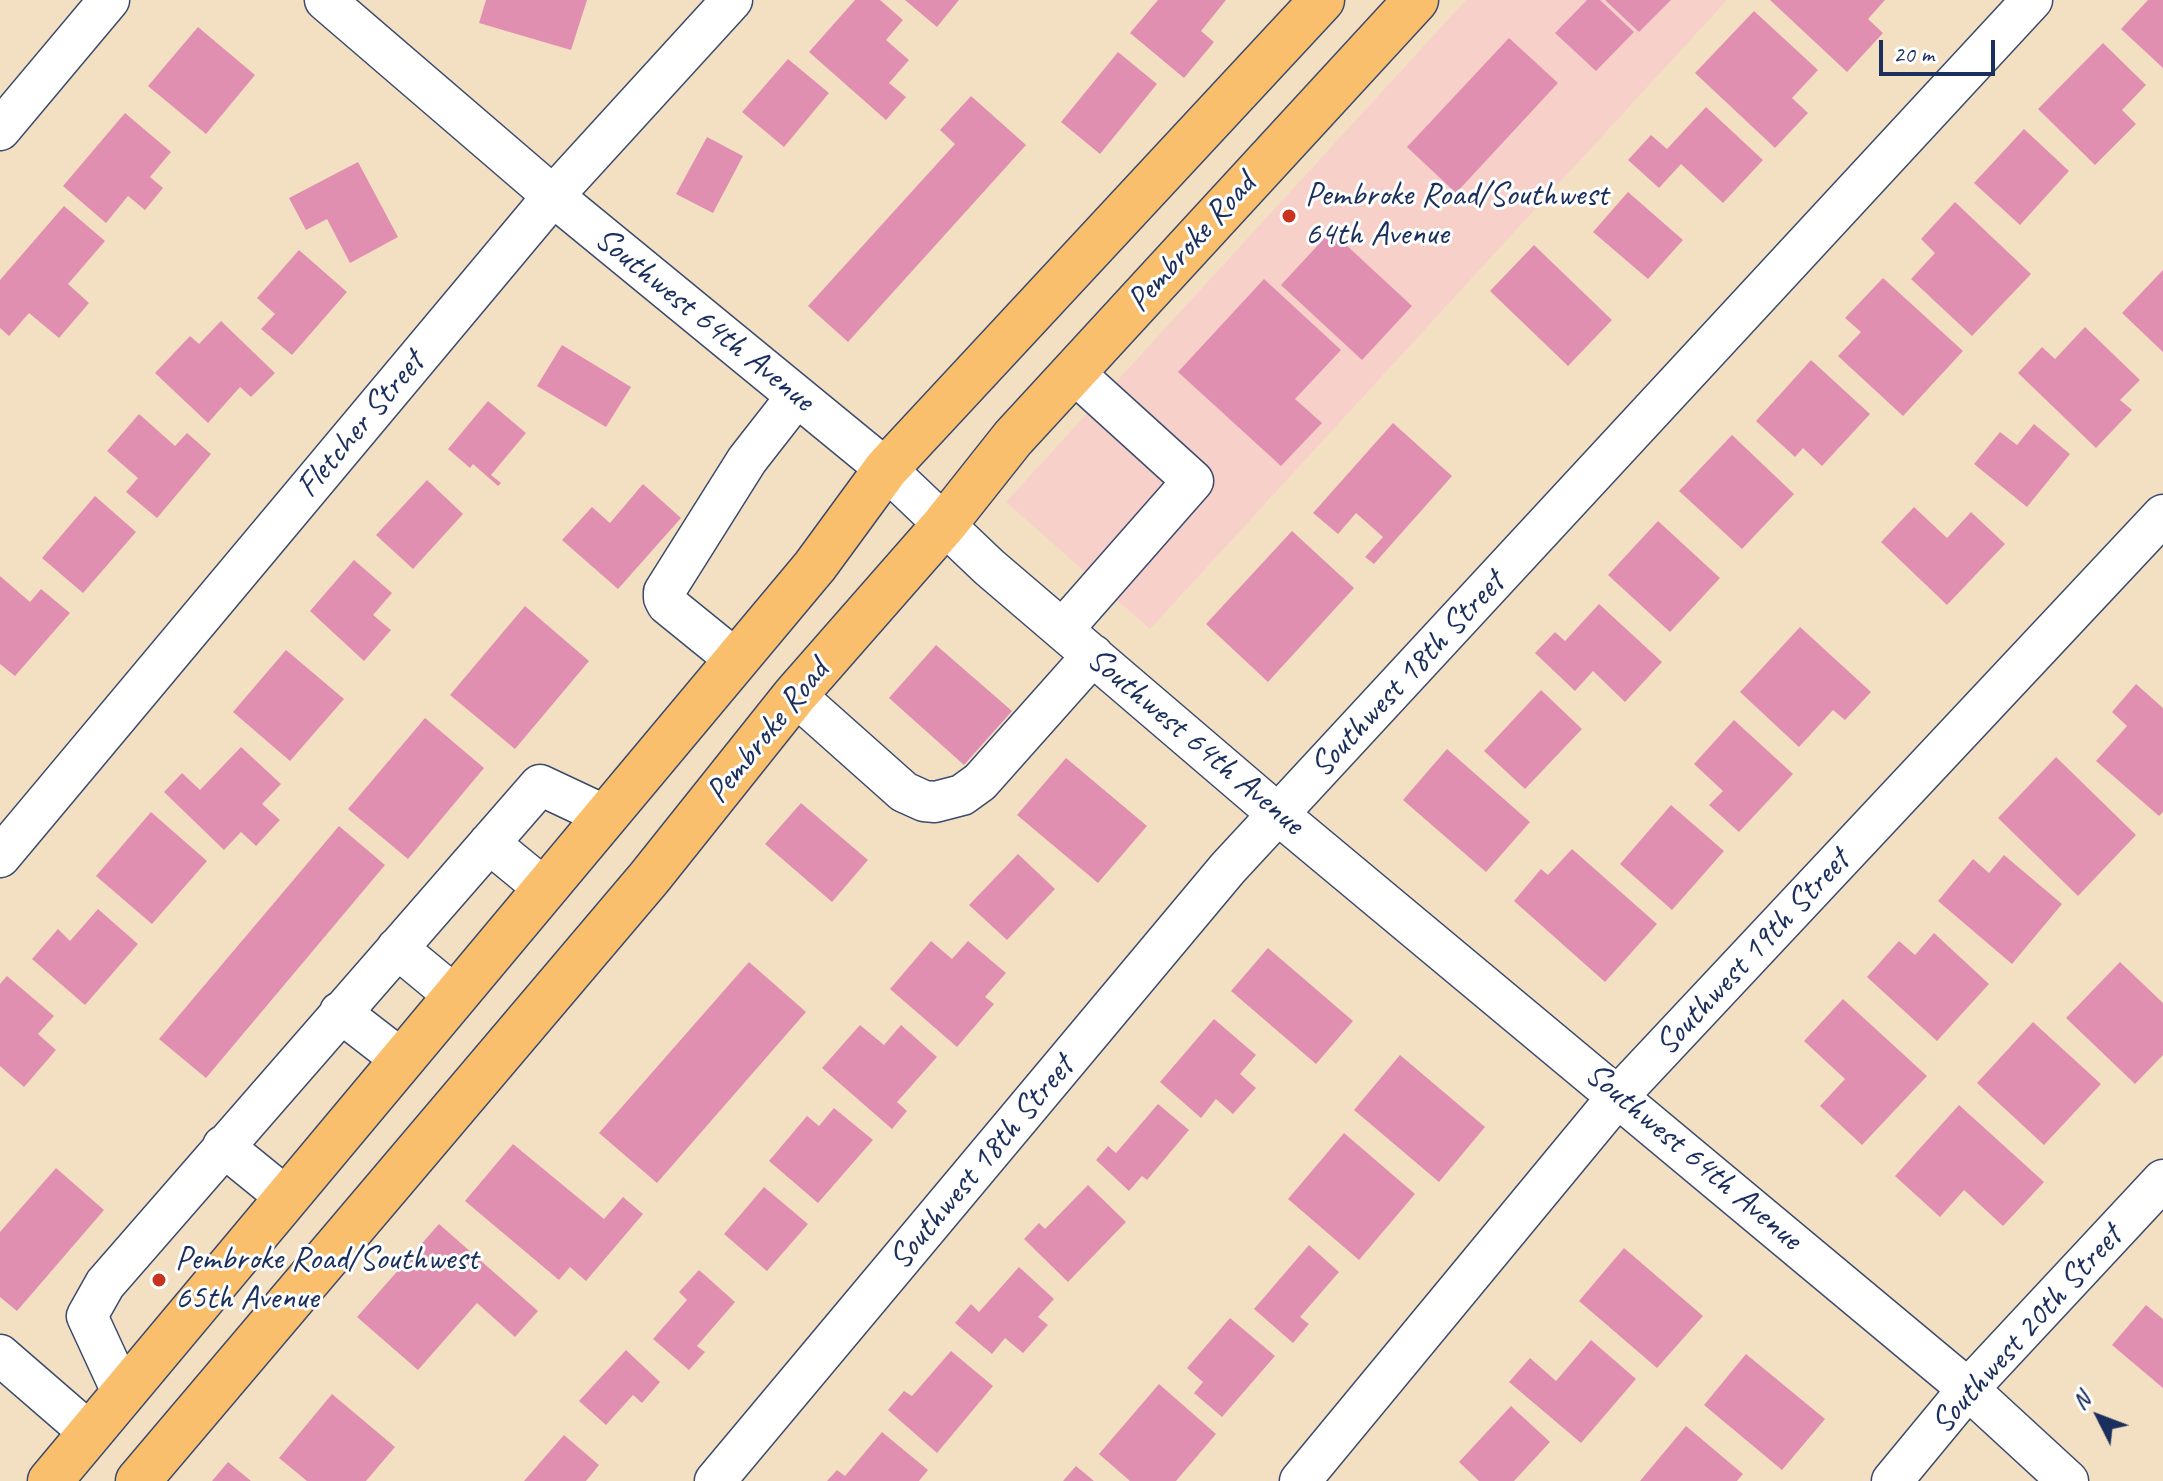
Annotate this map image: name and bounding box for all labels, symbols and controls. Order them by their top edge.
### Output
scale bar [1883,24,1999,74]
text: 20 m [1893,39,1934,69]
street label: Pembroke Road [1119,165,1265,321]
place label: Pembroke Road/Southwest 64th Avenue [1305,176,1608,256]
marker: Pembroke Road/Southwest 64th Avenue [1280,207,1298,225]
street label: Southwest 64th Avenue [586,219,822,421]
street label: Fletcher Street [288,344,434,506]
street label: Southwest 18th Street [1302,564,1514,786]
street label: Southwest 64th Avenue [1078,639,1312,845]
street label: Pembroke Road [698,652,838,812]
street label: Southwest 19th Street [1647,842,1859,1064]
street label: Southwest 18th Street [881,1048,1083,1278]
street label: Southwest 64th Avenue [1576,1054,1810,1260]
street label: Southwest 20th Street [1923,1217,2131,1443]
place label: Pembroke Road/Southwest 65th Avenue [175,1240,478,1320]
marker: Pembroke Road/Southwest 65th Avenue [150,1271,168,1289]
north arrow [2059,1377,2139,1457]
text: N [2066,1387,2096,1415]

